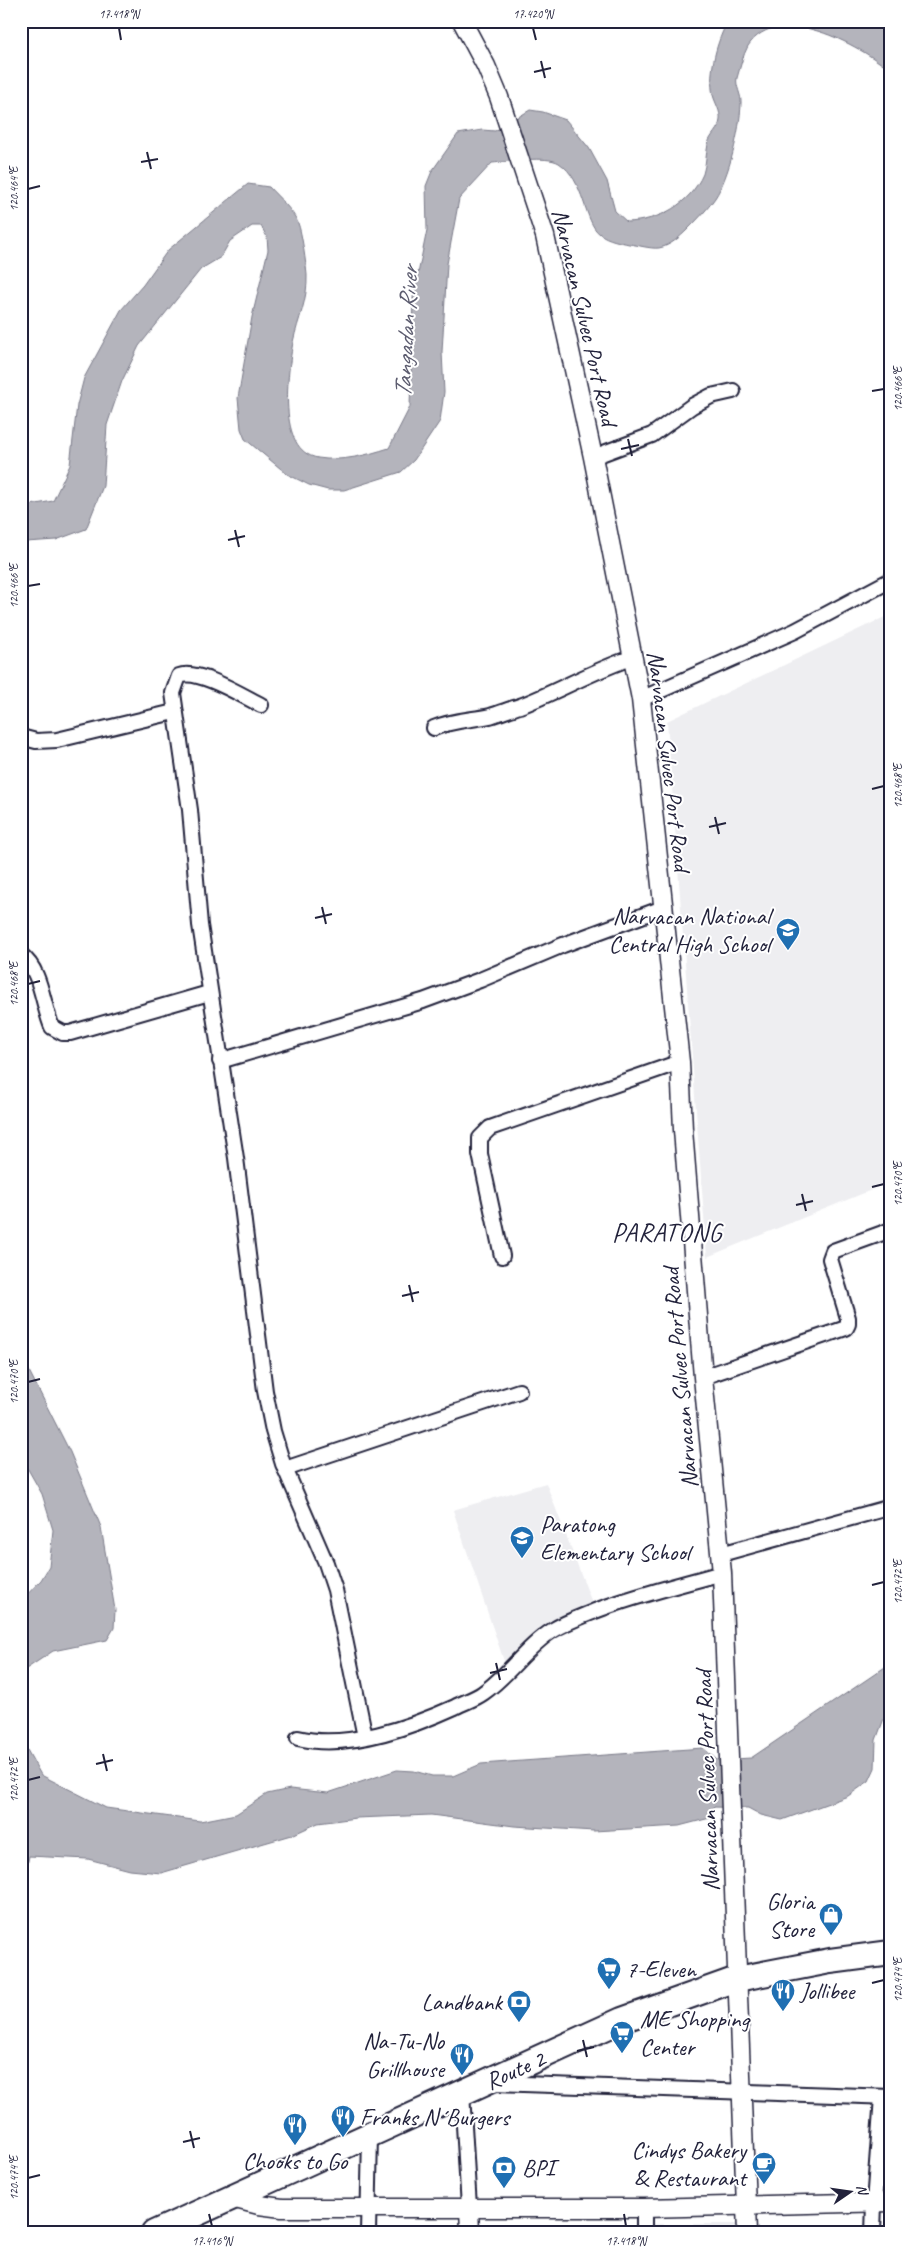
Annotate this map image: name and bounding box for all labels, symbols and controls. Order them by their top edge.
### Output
text: 17.418°N [99,6,141,22]
text: 17.420°N [513,6,555,22]
text: 120.464°E [6,165,22,211]
street label: Narvacan Sulvec Port Road [545,206,625,432]
water label: Tangadan River [387,262,426,398]
text: 120.466°E [890,365,906,411]
text: 120.466°E [6,562,22,608]
street label: Narvacan Sulvec Port Road [641,649,698,876]
text: 120.468°E [890,762,906,808]
place label: Narvacan National Central High School [609,901,774,959]
school or university icon: Narvacan National Central High School [775,917,801,951]
text: 120.468°E [6,960,22,1006]
text: 120.470°E [890,1160,906,1206]
district label: PARATONG [612,1216,724,1249]
street label: Narvacan Sulvec Port Road [655,1263,705,1490]
text: 120.470°E [6,1358,22,1404]
place label: Paratong Elementary School [540,1509,694,1567]
school or university icon: Paratong Elementary School [509,1525,535,1559]
text: 120.472°E [890,1558,906,1604]
street label: Narvacan Sulvec Port Road [688,1666,726,1892]
text: 120.472°E [6,1756,22,1802]
place label: Gloria Store [767,1886,816,1944]
shop icon: Gloria Store [818,1902,844,1936]
place label: 7-Eleven [626,1954,697,1984]
supermarket icon: 7-Eleven [596,1956,622,1990]
text: 120.474°E [890,1956,906,2002]
place label: Jollibee [799,1976,856,2006]
restaurant icon: Jollibee [770,1978,796,2012]
place label: Landbank [421,1987,504,2017]
bank icon: Landbank [506,1989,532,2023]
place label: ME Shopping Center [640,2004,751,2062]
supermarket icon: ME Shopping Center [609,2020,635,2054]
place label: Na-Tu-No Grillhouse [363,2026,446,2084]
restaurant icon: Na-Tu-No Grillhouse [449,2042,475,2076]
street label: Route 2 [480,2043,552,2096]
place label: Franks N´Burgers [360,2102,512,2132]
restaurant icon: Franks N´Burgers [330,2104,356,2138]
restaurant icon: Chooks to Go [282,2112,308,2146]
place label: Cindys Bakery & Restaurant [631,2135,748,2193]
place label: Chooks to Go [243,2146,349,2176]
cafe icon: Cindys Bakery & Restaurant [751,2151,777,2185]
place label: BPI [522,2153,560,2183]
text: 120.474°E [6,2154,22,2200]
bank icon: BPI [491,2155,517,2189]
north arrow [824,2166,874,2216]
text: N [853,2183,872,2198]
text: 17.416°N [192,2233,234,2249]
text: 17.418°N [606,2233,648,2249]

